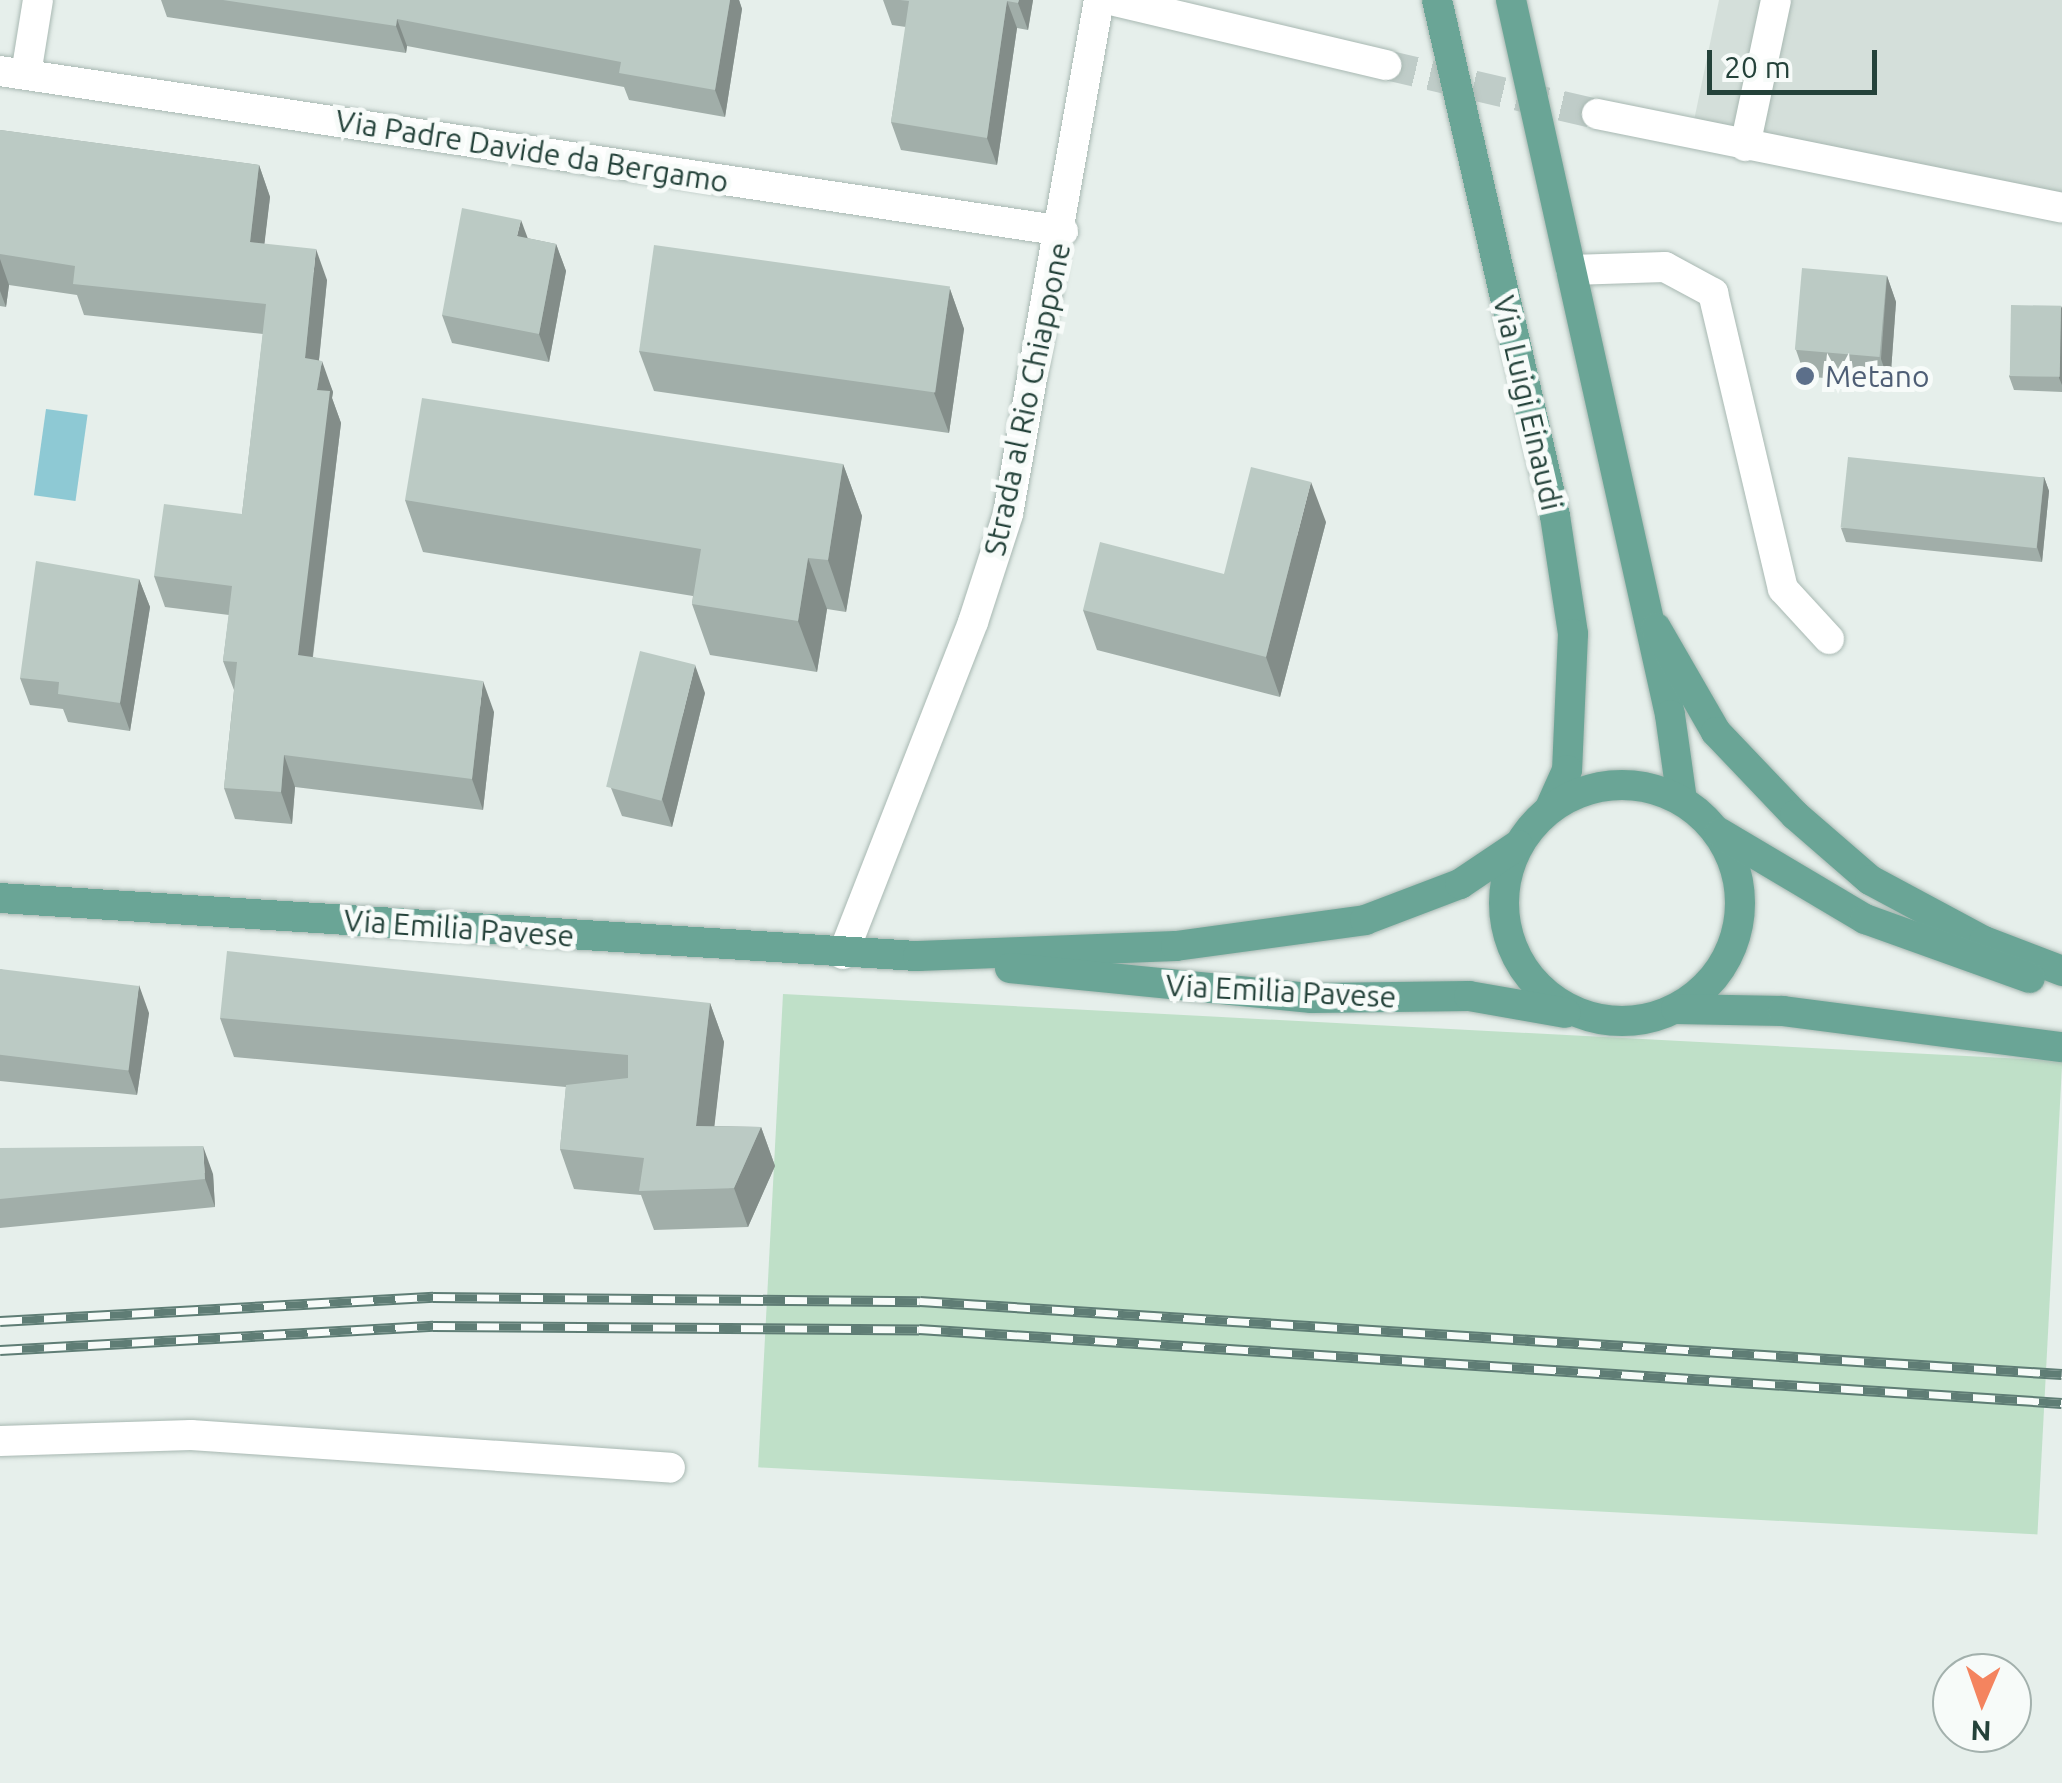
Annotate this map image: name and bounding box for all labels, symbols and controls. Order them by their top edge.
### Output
scale bar [1712,30,1882,92]
text: 20 m [1724,50,1791,84]
street label: Via Padre Davide da Bergamo [333,102,731,200]
street label: Strada al Rio Chiappone [976,239,1078,559]
street label: Via Luigi Einaudi [1486,292,1570,514]
place label: Metano [1825,358,1929,394]
marker: Metano [1794,365,1816,387]
street label: Via Emilia Pavese [343,902,575,954]
street label: Via Emilia Pavese [1165,967,1397,1015]
north arrow [1932,1653,2032,1753]
text: N [1970,1716,1992,1747]

